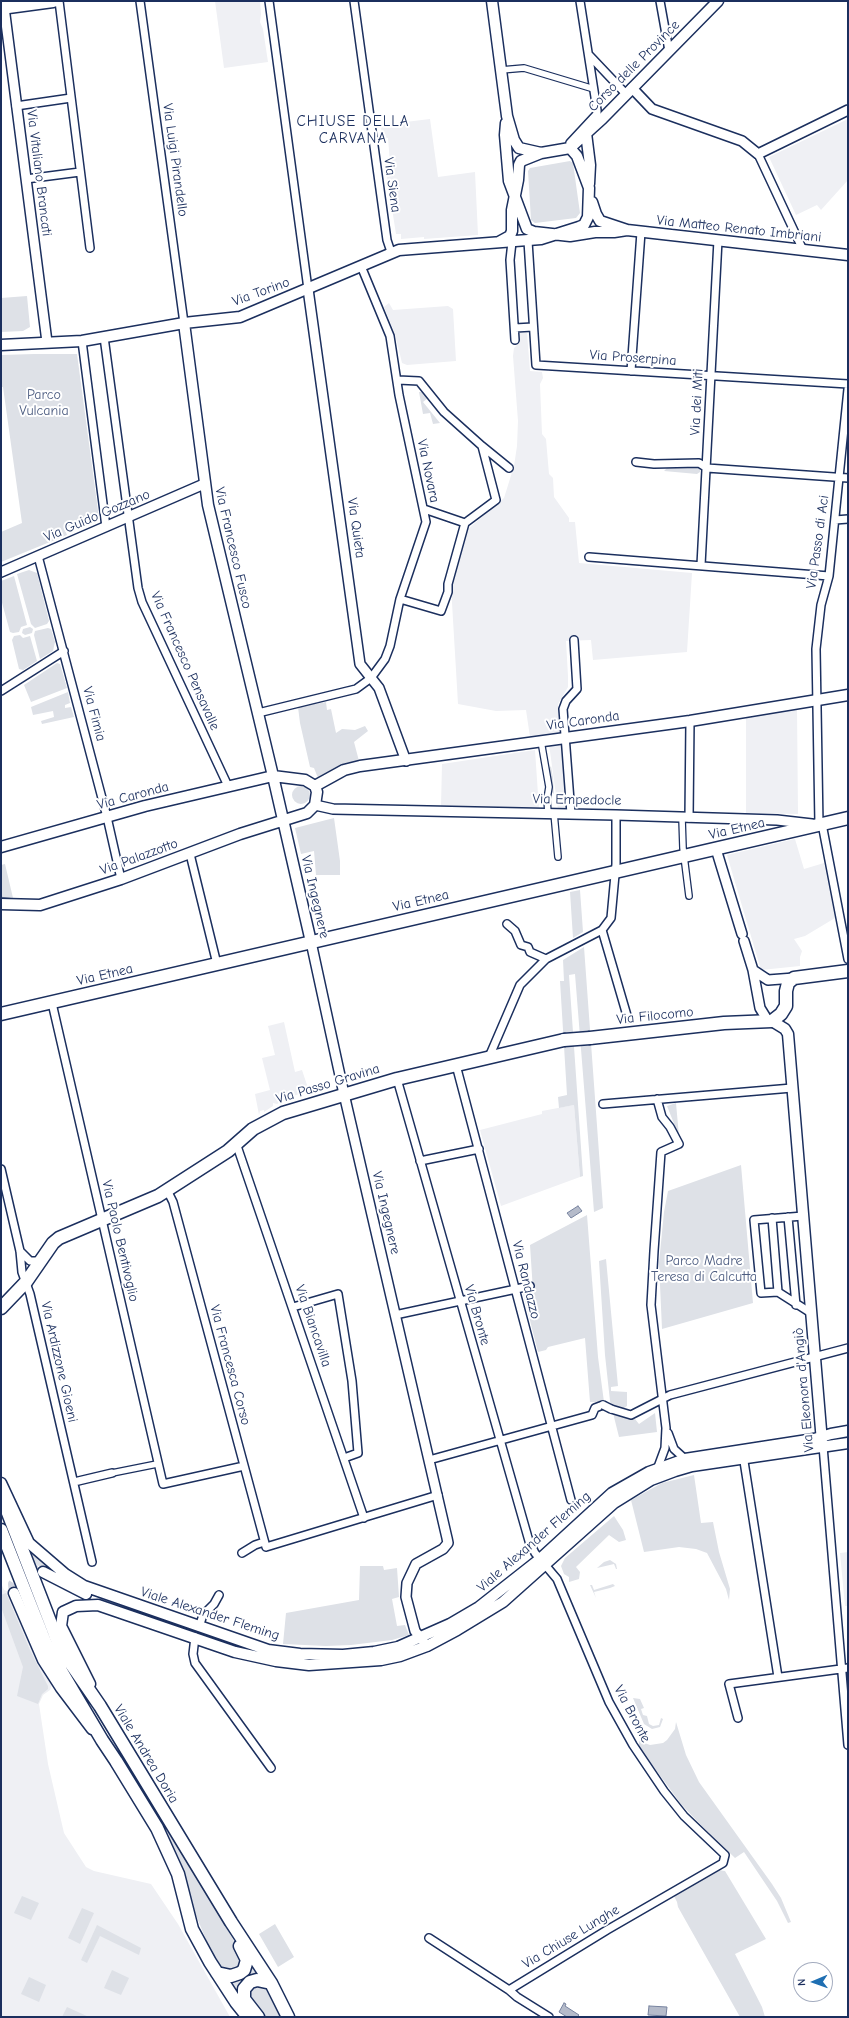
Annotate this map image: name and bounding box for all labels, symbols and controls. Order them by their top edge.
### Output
street label: Corso delle Province [585,17,683,115]
street label: Via Luigi Pirandello [159,102,191,218]
street label: Via Vitaliano Brancati [23,109,55,237]
district label: CHIUSE DELLA CARVANA [297,113,409,148]
street label: Via Siena [380,156,404,214]
street label: Via Matteo Renato Imbriani [656,212,822,246]
street label: Via Torino [230,274,292,310]
street label: Via Proserpina [589,347,677,369]
street label: Via dei Miti [687,368,707,436]
park label: Parco Vulcania [19,387,69,420]
street label: Via Novara [413,438,443,504]
street label: Via Francesco Fusco [211,485,255,611]
street label: Via Guido Gozzano [41,486,153,546]
street label: Via Passo di Aci [803,494,833,590]
street label: Via Quieta [343,497,369,559]
street label: Via Francesco Pensavalle [147,589,223,733]
street label: Via Fimia [79,685,109,743]
street label: Via Caronda [545,708,621,734]
street label: Via Caronda [95,778,171,814]
street label: Via Empedocle [533,791,621,809]
street label: Via Etnea [707,814,767,844]
street label: Via Palazzotto [98,835,180,879]
street label: Via Ingegnere [297,854,333,940]
street label: Via Etnea [391,886,451,916]
street label: Via Etnea [75,960,135,990]
street label: Via Filocomo [616,1004,694,1028]
street label: Via Passo Gravina [274,1060,382,1108]
street label: Via Ingegnere [368,1170,404,1256]
street label: Via Paolo Bentivoglio [98,1179,142,1303]
street label: Via Randazzo [508,1239,544,1321]
park label: Parco Madre Teresa di Calcutta [651,1253,757,1286]
street label: Via Biancavilla [291,1283,335,1369]
street label: Via Bronte [460,1283,494,1347]
street label: Via Ardizzone Gioeni [37,1300,81,1424]
street label: Via Francesca Corso [206,1303,254,1427]
street label: Via Eleonora d'Angiò [790,1327,818,1453]
street label: Viale Alexander Fleming [474,1488,594,1596]
street label: Viale Alexander Fleming [138,1584,282,1644]
street label: Via Bronte [610,1683,654,1745]
street label: Viale Andrea Doria [110,1702,182,1806]
street label: Via Chiuse Lunghe [519,1901,623,1973]
north arrow [793,1962,833,2002]
text: N [795,1979,808,1986]

